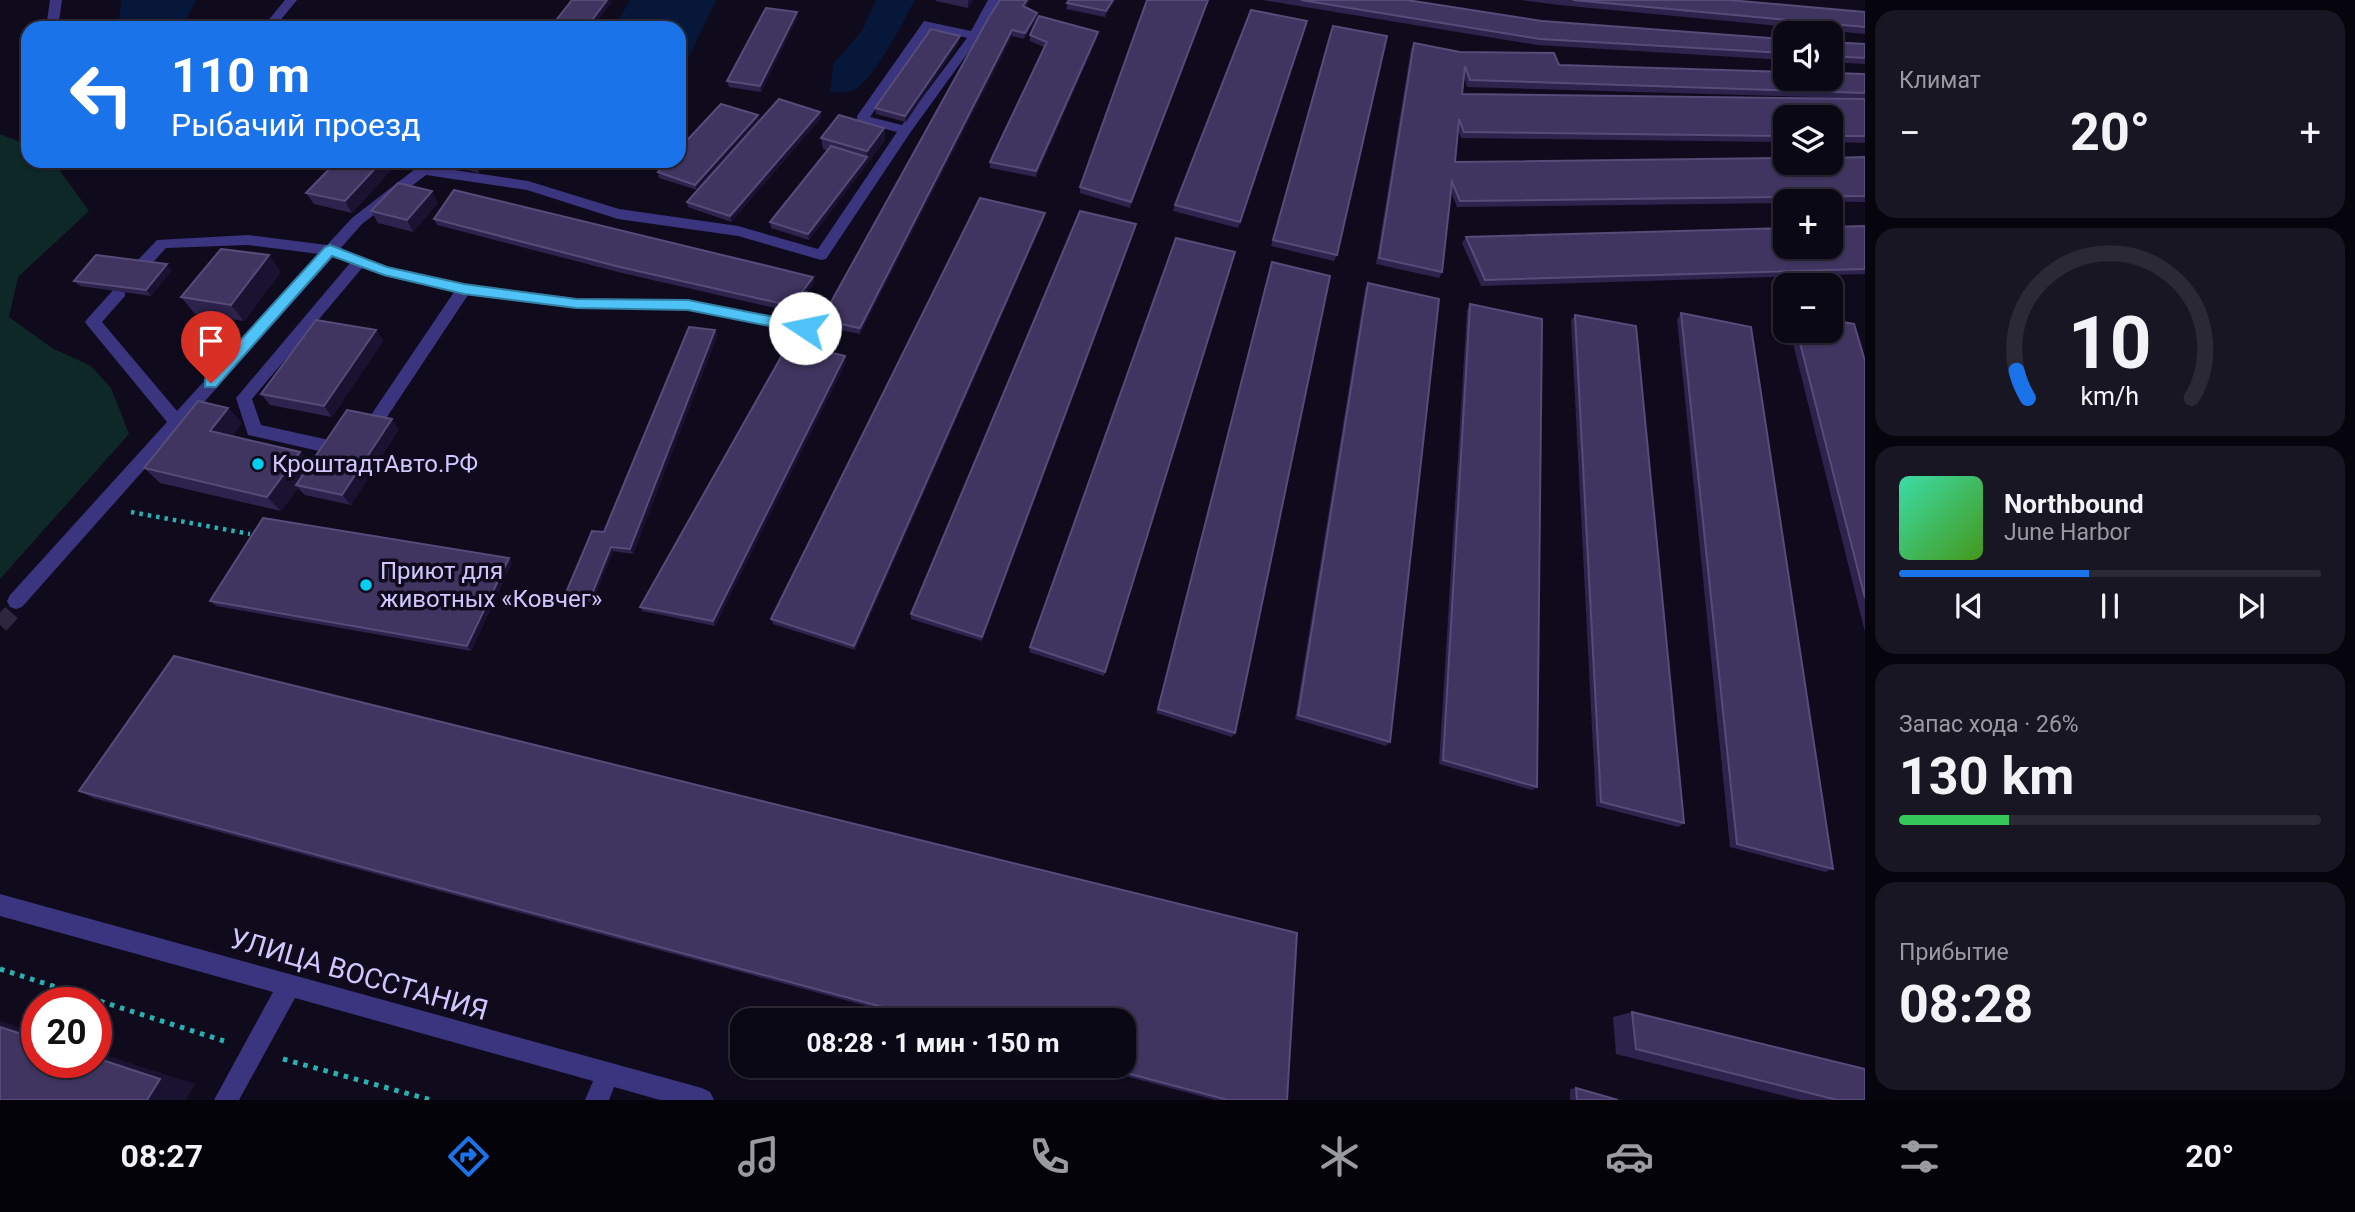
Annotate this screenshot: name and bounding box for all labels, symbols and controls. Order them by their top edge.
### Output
map controls [1773,21,1843,343]
button: sound [1773,21,1843,91]
text: 110 m [171,47,310,104]
icon: left [56,49,147,140]
text: Климат [1899,67,1981,94]
text: 20° [2070,102,2150,163]
button: layers [1773,105,1843,175]
text: Рыбачий проезд [171,106,421,144]
text: − [1899,111,1921,155]
text: + [2299,111,2321,155]
button: + [1773,189,1843,259]
button: − [1773,273,1843,343]
position arrow [768,291,842,365]
text: 10 [2068,300,2152,386]
pin [181,311,241,383]
icon: arrive [192,322,230,360]
text: km/h [2081,382,2139,411]
place label: КроштадтАвто.РФ [272,450,478,478]
marker: КроштадтАвто.РФ [250,456,266,472]
text: Northbound [2004,489,2144,519]
text: June Harbor [2004,519,2131,546]
place label: Приют для животных «Ковчег» [380,557,602,613]
marker: Приют для животных «Ковчег» [358,577,374,593]
icon: previous [1950,587,1988,625]
icon: pause [2091,587,2129,625]
icon: next [2232,587,2270,625]
text: Запас хода · 26% [1899,711,2079,738]
text: 130 km [1899,746,2074,807]
street label: УЛИЦА ВОССТАНИЯ [226,922,492,1027]
text: Прибытие [1899,939,2009,966]
text: 08:28 [1899,974,2033,1035]
speed limit sign: 20 [21,987,112,1078]
text: 08:28 · 1 мин · 150 m [807,1028,1059,1058]
icon: directions [444,1132,493,1181]
icon: music [734,1132,783,1181]
icon: phone [1025,1132,1074,1181]
icon: climate [1315,1132,1364,1181]
icon: car [1605,1132,1654,1181]
icon: filters [1895,1132,1944,1181]
text: 08:27 [121,1137,203,1175]
text: 20° [2185,1137,2234,1175]

